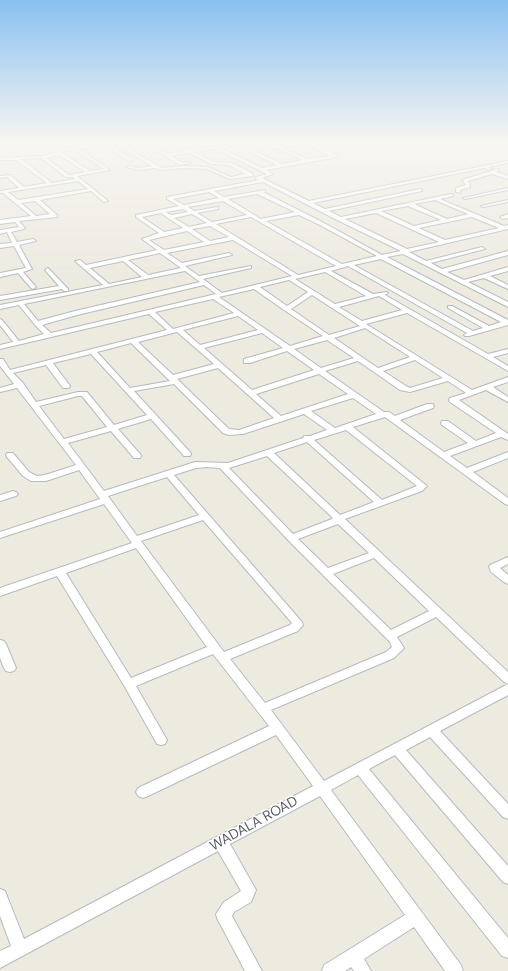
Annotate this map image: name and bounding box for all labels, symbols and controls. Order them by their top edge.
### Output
street label: WADALA ROAD [207,793,301,855]

